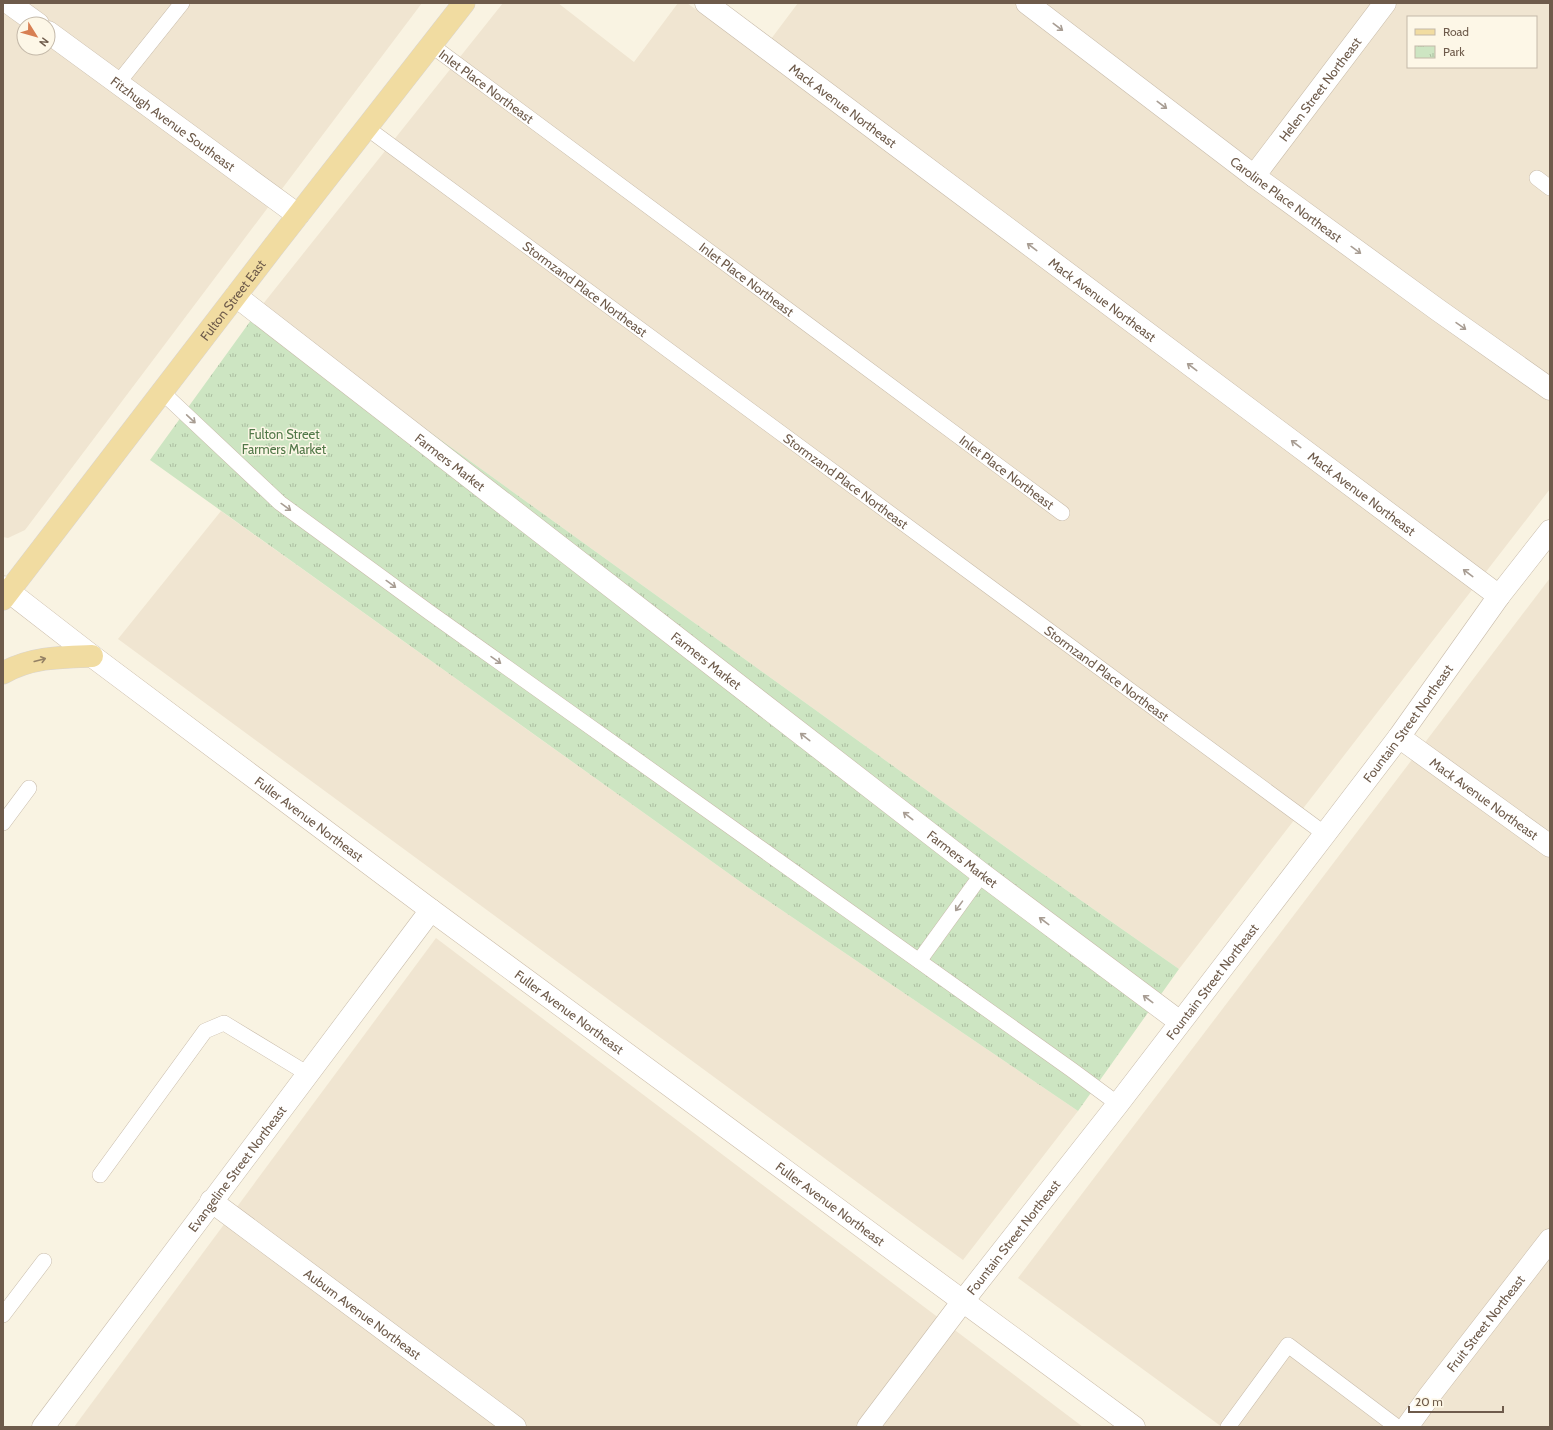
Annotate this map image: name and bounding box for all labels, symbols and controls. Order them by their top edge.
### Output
north arrow [16,16,56,56]
legend [1407,16,1537,68]
one-way arrow [1053,22,1064,31]
text: Road [1443,24,1469,39]
street label: Helen Street Northeast [1275,33,1365,144]
text: N [36,35,52,49]
text: Park [1443,44,1465,59]
street label: Inlet Place Northeast [436,46,537,127]
street label: Mack Avenue Northeast [786,60,900,151]
street label: Fitzhugh Avenue Southeast [108,73,239,175]
one-way arrow [1156,101,1167,110]
street label: Caroline Place Northeast [1227,153,1346,246]
street label: Stormzand Place Northeast [520,238,651,340]
street label: Inlet Place Northeast [696,239,798,320]
one-way arrow [1027,243,1038,251]
one-way arrow [1350,246,1361,254]
street label: Mack Avenue Northeast [1046,254,1160,345]
street label: Fulton Street East [197,256,269,343]
one-way arrow [1455,322,1466,330]
one-way arrow [1187,362,1198,371]
one-way arrow [186,414,196,423]
park label: Fulton Street Farmers Market [242,426,327,457]
street label: Farmers Market [412,430,489,495]
street label: Stormzand Place Northeast [781,430,912,532]
street label: Inlet Place Northeast [956,432,1058,513]
one-way arrow [1291,440,1302,449]
street label: Mack Avenue Northeast [1305,448,1419,539]
one-way arrow [280,503,291,511]
one-way arrow [1462,568,1473,577]
one-way arrow [385,580,396,588]
street label: Stormzand Place Northeast [1041,622,1173,725]
street label: Farmers Market [668,628,745,693]
one-way arrow [33,655,46,663]
one-way arrow [491,656,502,664]
street label: Fountain Street Northeast [1360,661,1456,785]
one-way arrow [799,732,810,741]
street label: Mack Avenue Northeast [1427,754,1542,843]
street label: Fuller Avenue Northeast [252,773,367,865]
one-way arrow [902,812,913,821]
street label: Farmers Market [924,827,1001,891]
one-way arrow [955,900,963,911]
one-way arrow [1039,917,1050,925]
street label: Fountain Street Northeast [1163,920,1262,1042]
street label: Fuller Avenue Northeast [512,966,628,1058]
one-way arrow [1143,995,1154,1003]
street label: Evangeline Street Northeast [184,1102,290,1235]
street label: Fuller Avenue Northeast [773,1158,889,1249]
street label: Fountain Street Northeast [963,1176,1064,1298]
street label: Auburn Avenue Northeast [301,1265,425,1363]
street label: Fruit Street Northeast [1443,1271,1528,1375]
scale bar [1409,1388,1503,1414]
text: 20 m [1415,1394,1443,1409]

